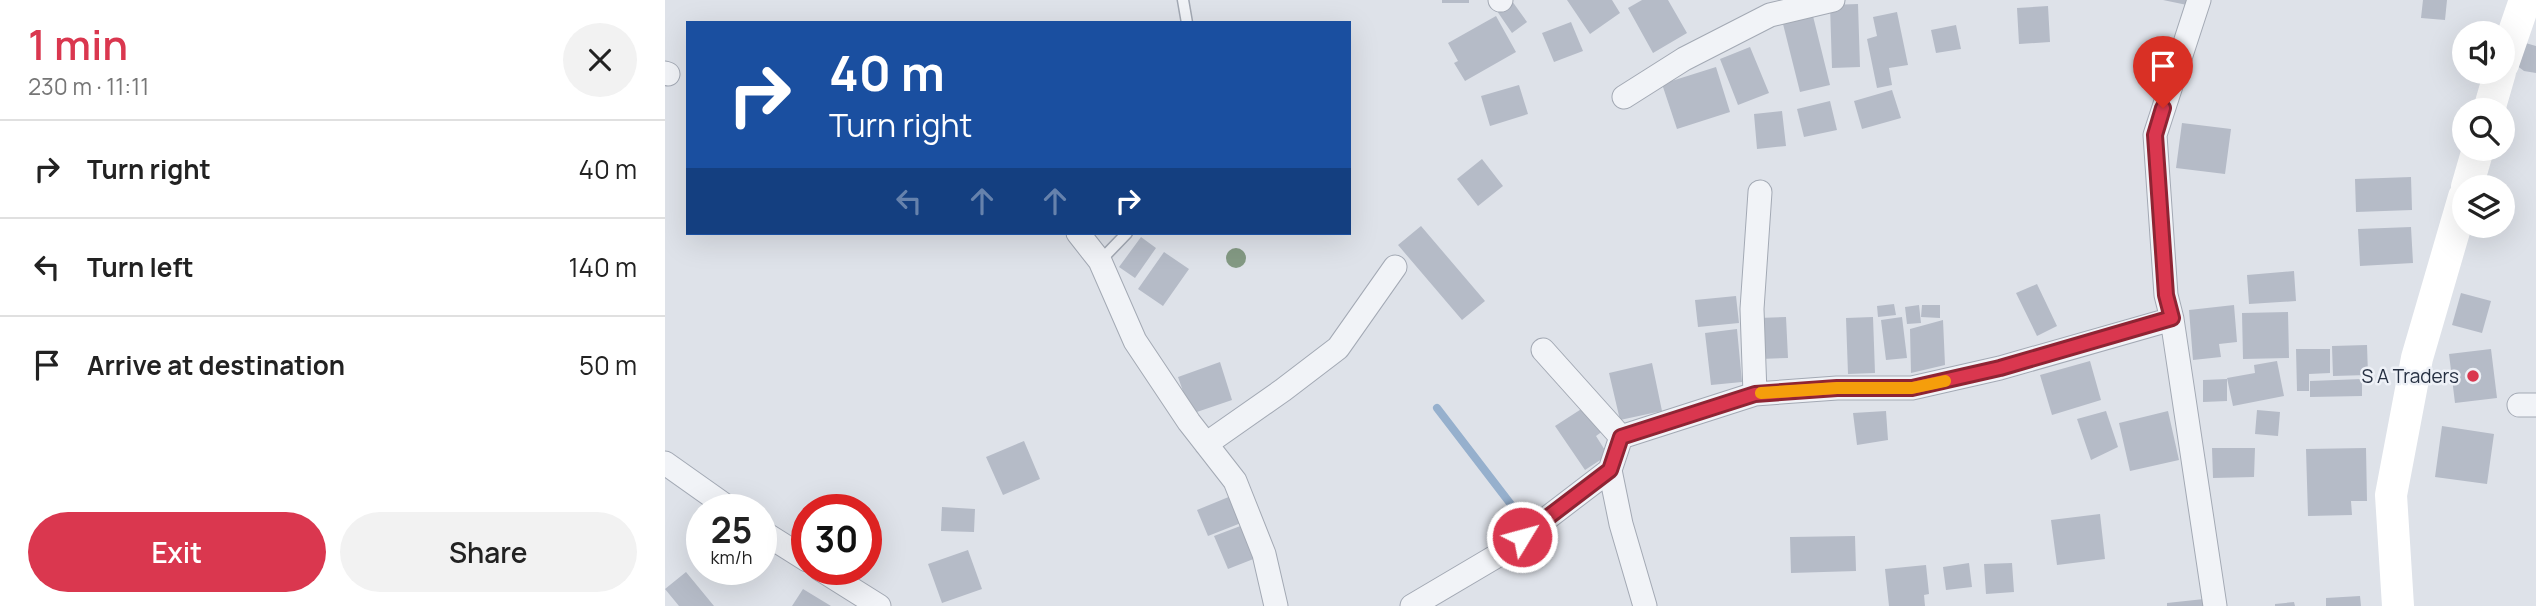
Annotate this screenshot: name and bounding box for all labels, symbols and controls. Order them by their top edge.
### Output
text: 1 min [28,15,128,73]
map controls [2452,21,2515,238]
button: sound [2452,21,2515,84]
button: close [563,23,637,97]
pin [2133,36,2193,108]
text: 40 m [829,39,945,106]
icon: arrive [2144,47,2182,85]
icon: right [714,49,805,140]
text: 230 m · 11:11 [28,70,149,102]
button: search [2452,98,2515,161]
text: Turn right [829,103,972,147]
icon: right [28,150,66,188]
text: Turn right [87,151,211,187]
text: 40 m [579,151,637,187]
button: layers [2452,175,2515,238]
icon: left [890,182,928,220]
icon: ahead [963,182,1001,220]
icon: ahead [1036,182,1074,220]
icon: right [1109,182,1147,220]
icon: left [28,248,66,286]
text: Turn left [87,249,194,285]
text: 140 m [568,249,637,285]
icon: arrive [28,346,66,384]
text: Arrive at destination [87,347,345,383]
text: 50 m [579,347,637,383]
place label: S A Traders [2361,363,2459,389]
marker: S A Traders [2465,368,2481,384]
speed limit sign: 30 [791,494,882,585]
position arrow [1485,500,1559,574]
text: 25 [711,506,752,554]
button: Exit [28,512,326,592]
button: Share [340,512,637,592]
text: km/h [711,545,752,569]

